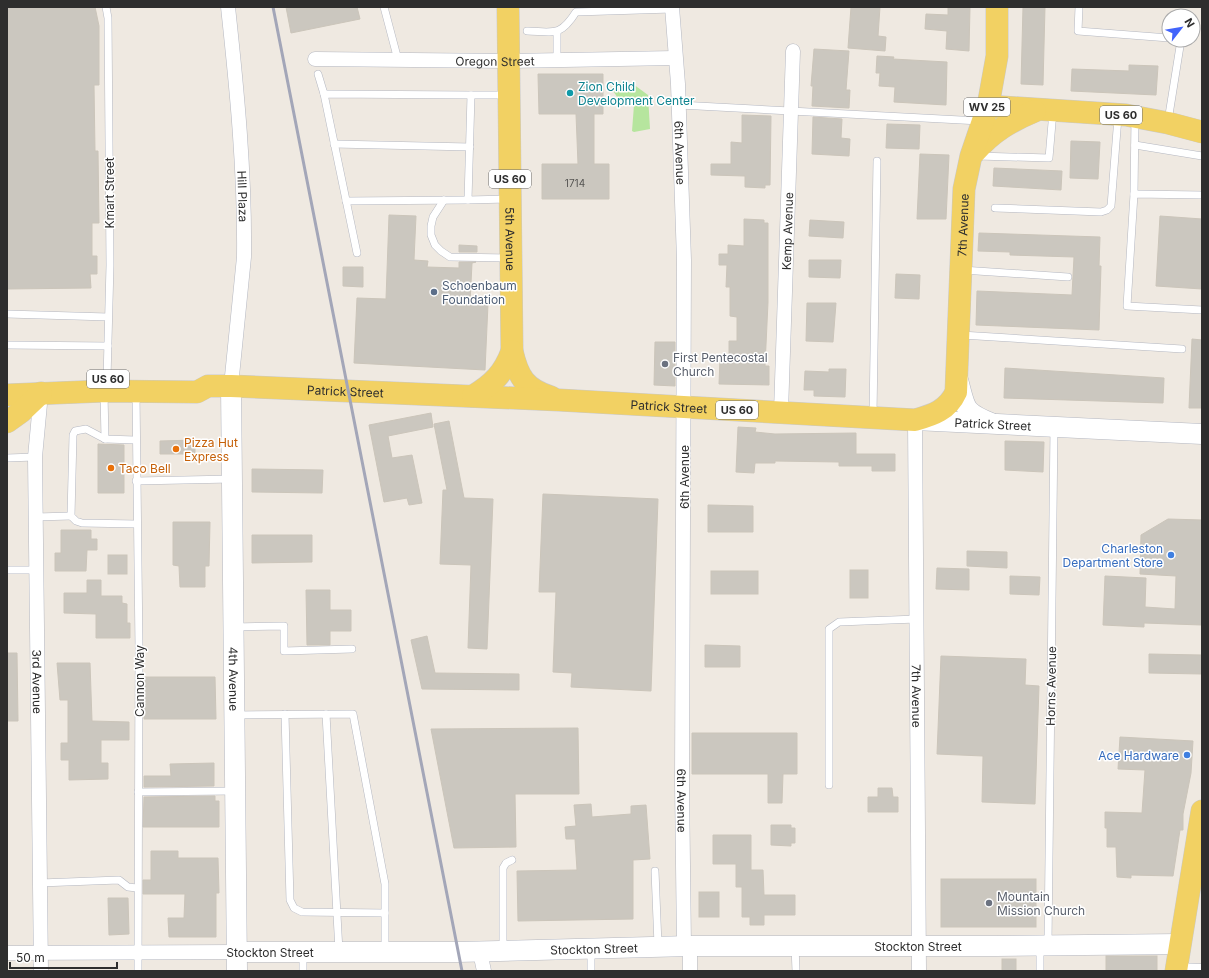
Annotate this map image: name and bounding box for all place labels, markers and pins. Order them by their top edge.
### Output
place label: Zion Child Development Center [578,79,695,108]
marker: Zion Child Development Center [565,88,575,98]
place label: Schoenbaum Foundation [442,278,517,307]
marker: Schoenbaum Foundation [429,287,439,297]
place label: First Pentecostal Church [673,350,768,379]
marker: First Pentecostal Church [660,359,670,369]
place label: Pizza Hut Express [184,435,238,464]
marker: Pizza Hut Express [171,444,181,454]
place label: Taco Bell [119,461,171,476]
marker: Taco Bell [106,463,116,473]
place label: Charleston Department Store [1063,541,1163,570]
marker: Charleston Department Store [1166,550,1176,560]
place label: Ace Hardware [1098,748,1179,763]
marker: Ace Hardware [1182,750,1192,760]
place label: Mountain Mission Church [997,889,1085,918]
marker: Mountain Mission Church [984,898,994,908]

